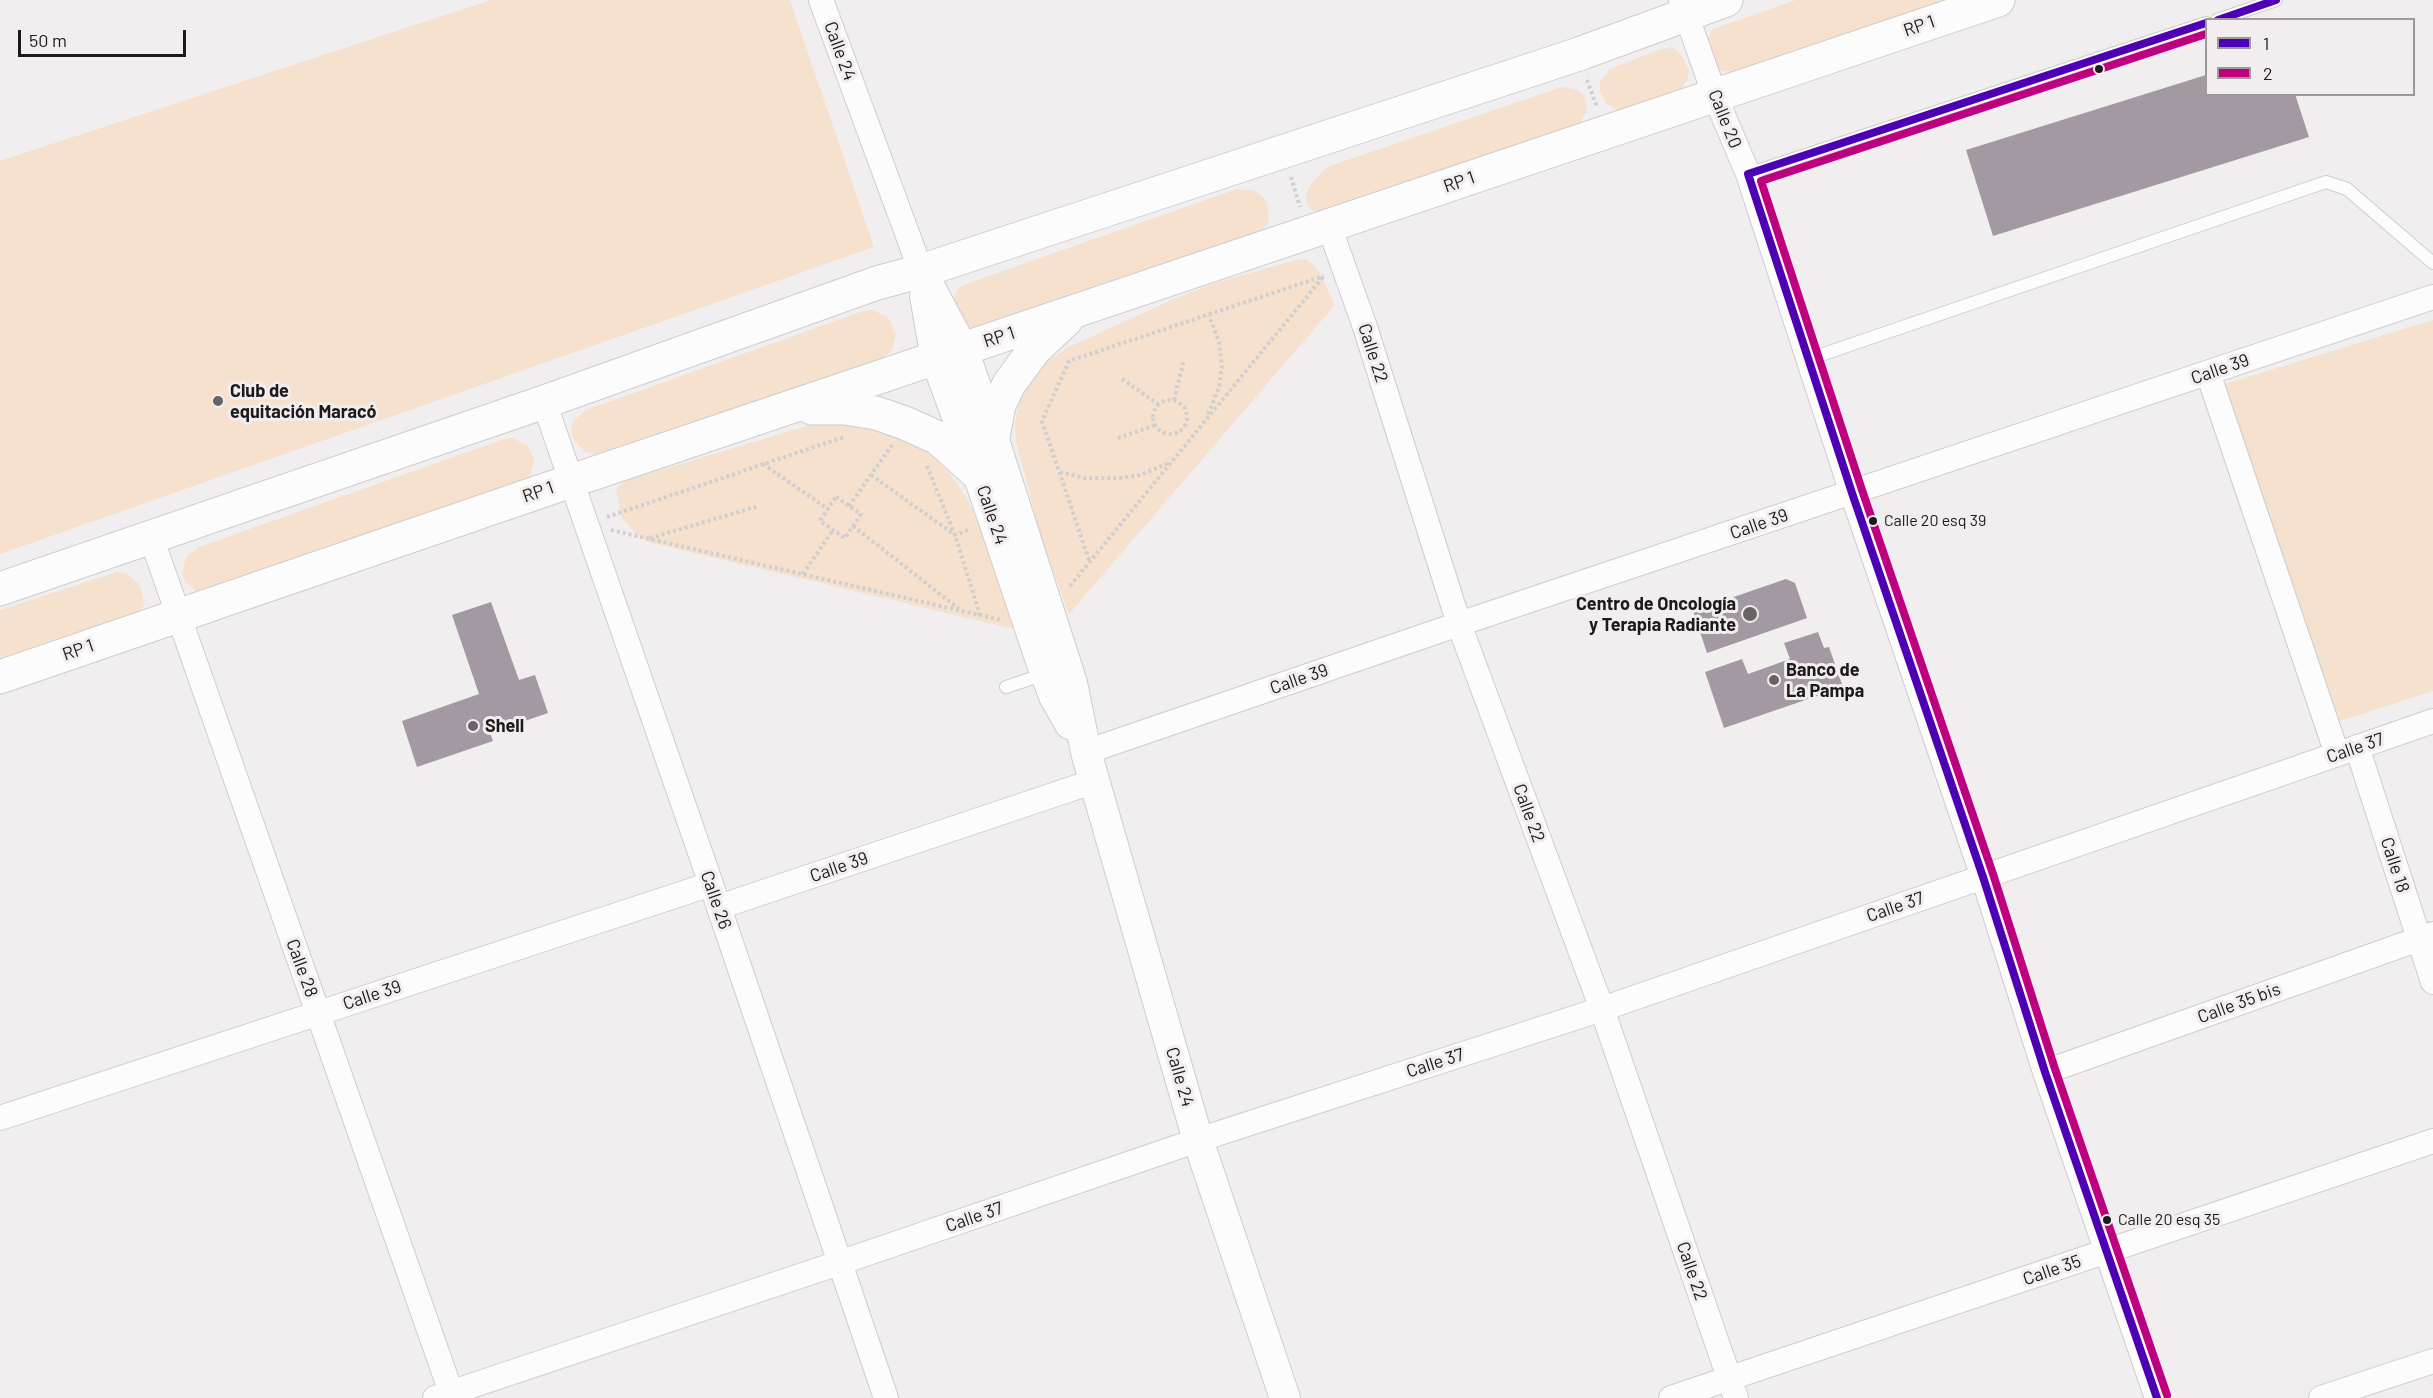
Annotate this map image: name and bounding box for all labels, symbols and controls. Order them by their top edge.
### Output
street label: RP 1 [1901,11,1937,41]
scale bar [21,18,189,56]
legend [2205,18,2415,96]
street label: Calle 24 [819,19,861,83]
text: 50 m [29,29,67,51]
text: 1 [2263,32,2269,54]
text: 2 [2263,62,2273,84]
unlabelled marker [2093,63,2105,75]
street label: Calle 20 [1704,87,1746,151]
street label: RP 1 [1441,167,1477,197]
street label: Calle 22 [1353,321,1393,385]
street label: RP 1 [981,322,1017,352]
street label: Calle 39 [2188,349,2252,389]
place label: Club de equitación Maracó [230,380,376,422]
marker: Club de equitación Maracó [211,394,225,408]
street label: RP 1 [520,477,556,507]
street label: Calle 24 [972,483,1012,547]
street label: Calle 39 [1727,504,1791,544]
place label: Calle 20 esq 39 [1884,511,1986,531]
marker: Calle 20 esq 39 [1867,515,1879,527]
place label: Centro de Oncología y Terapia Radiante [1576,593,1736,636]
marker: Centro de Oncología y Terapia Radiante [1741,605,1759,623]
street label: RP 1 [60,635,96,665]
street label: Calle 39 [1267,659,1331,699]
place label: Banco de La Pampa [1786,659,1864,702]
marker: Banco de La Pampa [1767,673,1781,687]
place label: Shell [485,715,524,737]
marker: Shell [466,719,480,733]
street label: Calle 37 [2323,728,2387,768]
street label: Calle 22 [1508,781,1550,845]
street label: Calle 18 [2376,834,2414,896]
street label: Calle 39 [807,847,871,887]
street label: Calle 26 [696,868,736,932]
street label: Calle 37 [1863,887,1927,927]
street label: Calle 28 [282,936,322,1000]
street label: Calle 39 [340,975,404,1015]
street label: Calle 35 bis [2195,978,2283,1028]
street label: Calle 37 [1403,1044,1467,1082]
street label: Calle 24 [1161,1045,1199,1109]
street label: Calle 37 [942,1197,1006,1237]
place label: Calle 20 esq 35 [2118,1210,2220,1230]
marker: Calle 20 esq 35 [2101,1214,2113,1226]
street label: Calle 22 [1672,1239,1712,1303]
street label: Calle 35 [2020,1250,2084,1290]

